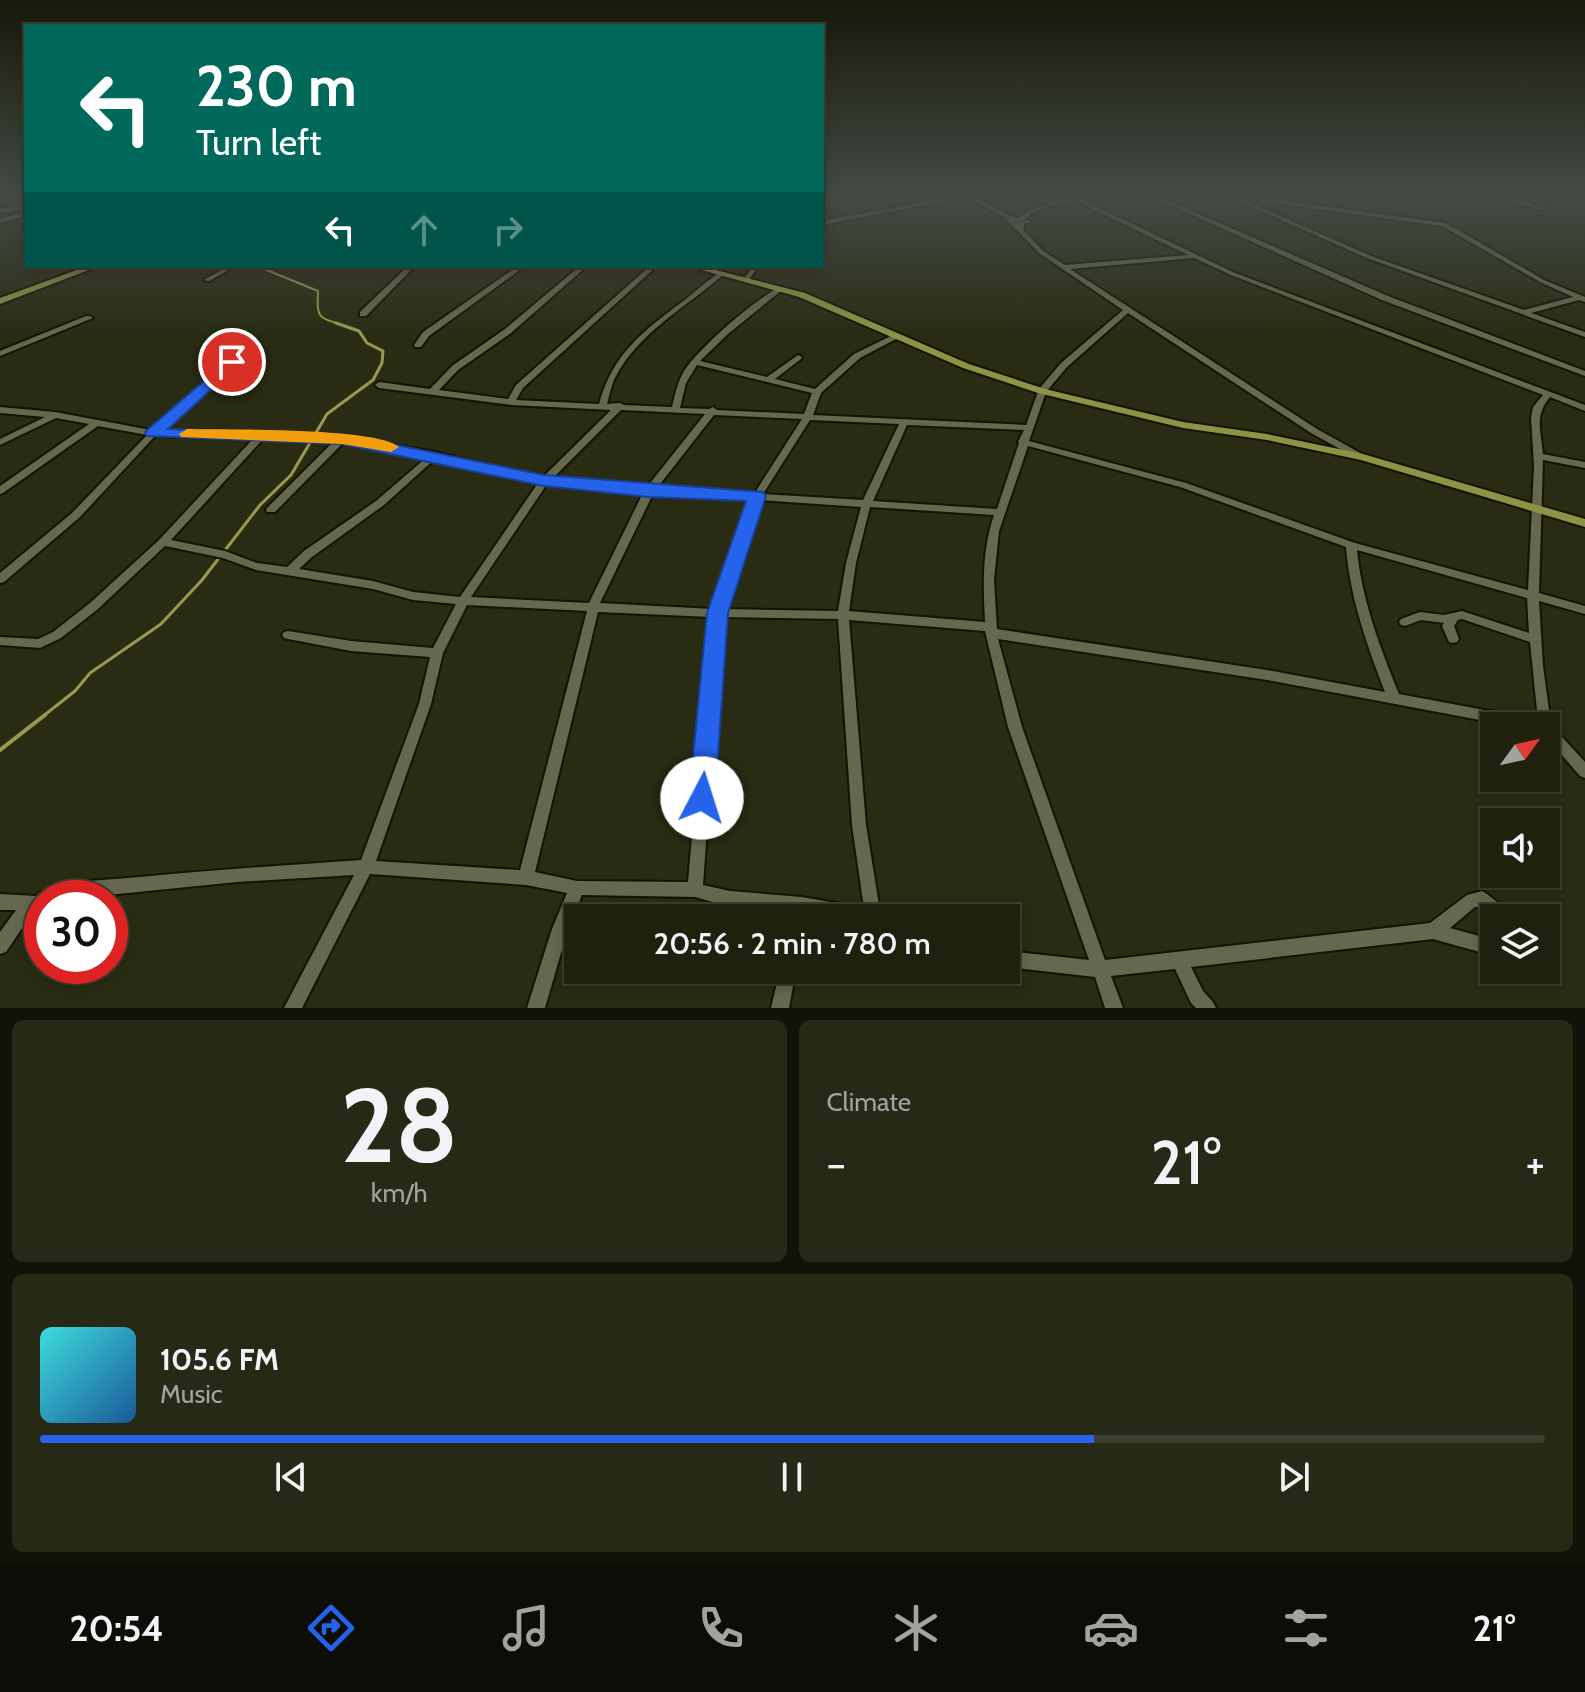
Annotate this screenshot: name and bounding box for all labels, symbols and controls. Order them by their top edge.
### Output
text: 230 m [196,52,357,120]
icon: left [64,56,168,160]
text: Turn left [196,120,321,164]
icon: left [318,208,362,252]
icon: ahead [402,208,446,252]
icon: right [486,208,530,252]
pin [198,328,266,396]
icon: arrive [210,340,254,384]
north arrow [1480,712,1560,792]
map controls [1480,712,1560,984]
position arrow [660,756,744,840]
button: sound [1480,808,1560,888]
speed limit sign: 30 [24,880,128,984]
button: layers [1480,904,1560,984]
text: 20:56 · 2 min · 780 m [653,925,931,962]
text: 28 [340,1062,458,1188]
text: Climate [827,1086,911,1118]
text: 21° [1151,1126,1221,1199]
text: − [827,1137,846,1190]
text: + [1526,1137,1545,1190]
text: km/h [371,1177,428,1209]
text: 105.6 FM [160,1341,279,1378]
text: Music [160,1378,223,1410]
icon: previous [269,1455,313,1499]
icon: pause [770,1455,814,1499]
icon: next [1272,1455,1316,1499]
icon: directions [303,1600,359,1656]
icon: music [498,1600,554,1656]
icon: phone [693,1600,749,1656]
icon: climate [888,1600,944,1656]
icon: car [1083,1600,1139,1656]
icon: filters [1278,1600,1334,1656]
text: 20:54 [70,1606,164,1650]
text: 21° [1473,1606,1515,1650]

